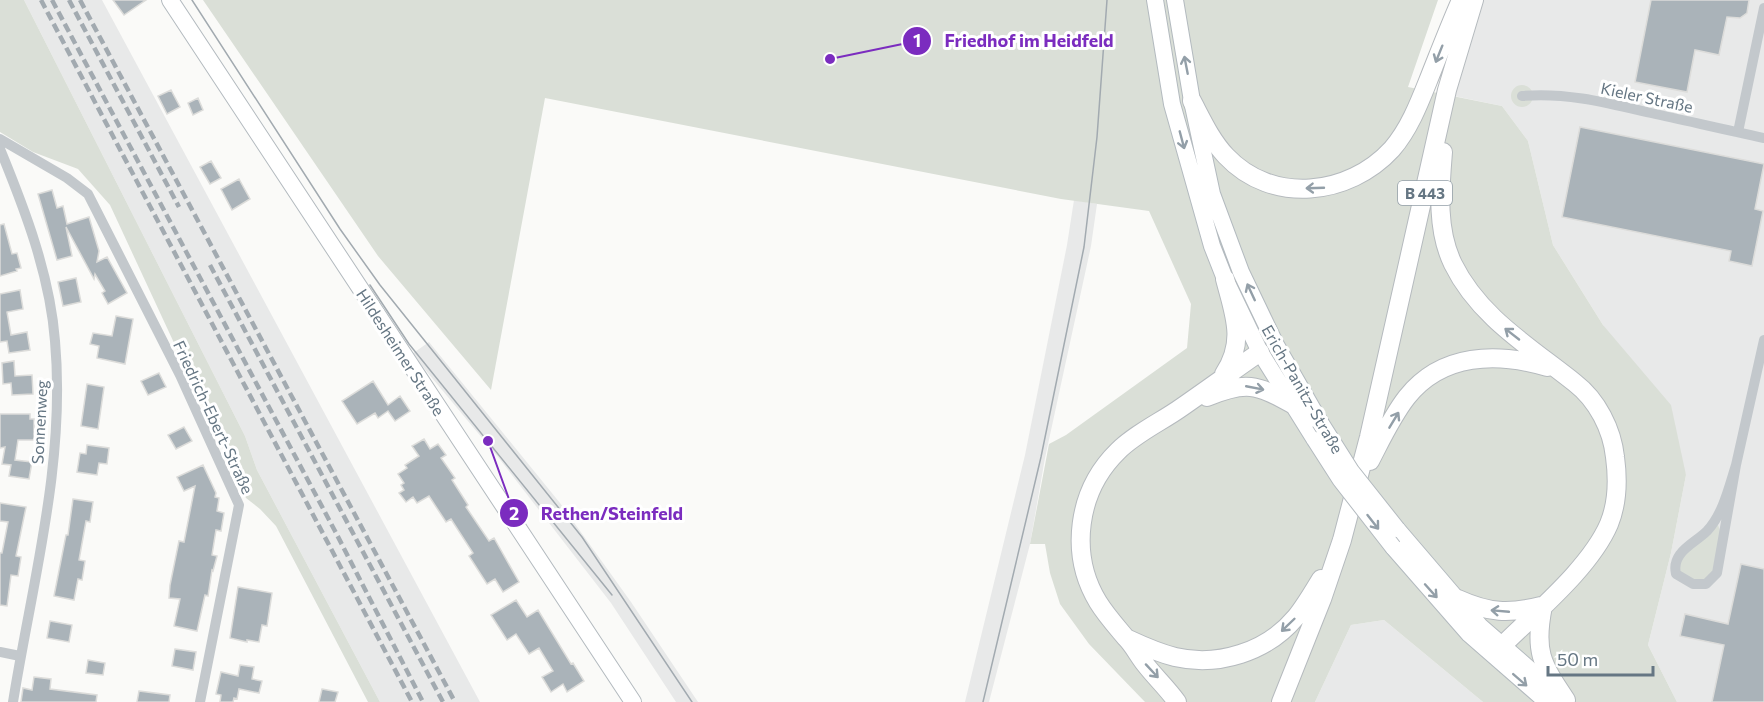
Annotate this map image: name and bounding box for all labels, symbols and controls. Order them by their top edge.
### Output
callout: Friedhof im Heidfeld [902,23,1126,59]
text: 1 [913,29,921,51]
text: Friedhof im Heidfeld [944,29,1114,51]
one-way arrow [1433,44,1444,63]
one-way arrow [1180,56,1191,76]
street label: Kieler Straße [1599,78,1695,116]
one-way arrow [1176,130,1188,149]
road number: B 443 [1398,181,1452,205]
one-way arrow [1305,182,1325,194]
one-way arrow [1245,284,1257,302]
street label: Hildesheimer Straße [353,285,449,419]
street label: Erich-Panitz-Straße [1258,321,1348,457]
one-way arrow [1504,327,1520,340]
street label: Friedrich-Ebert-Straße [170,337,258,497]
street label: Sonnenweg [27,379,51,465]
one-way arrow [1245,383,1264,394]
one-way arrow [1388,412,1400,429]
callout: Rethen/Steinfeld [499,495,696,531]
text: 2 [509,502,519,524]
text: Rethen/Steinfeld [541,502,683,524]
one-way arrow [1366,514,1379,530]
one-way arrow [1424,584,1438,599]
one-way arrow [1490,605,1510,616]
one-way arrow [1281,618,1296,632]
scale bar [1548,639,1653,677]
text: 50 m [1557,648,1598,670]
one-way arrow [1145,663,1159,678]
one-way arrow [1512,673,1527,687]

